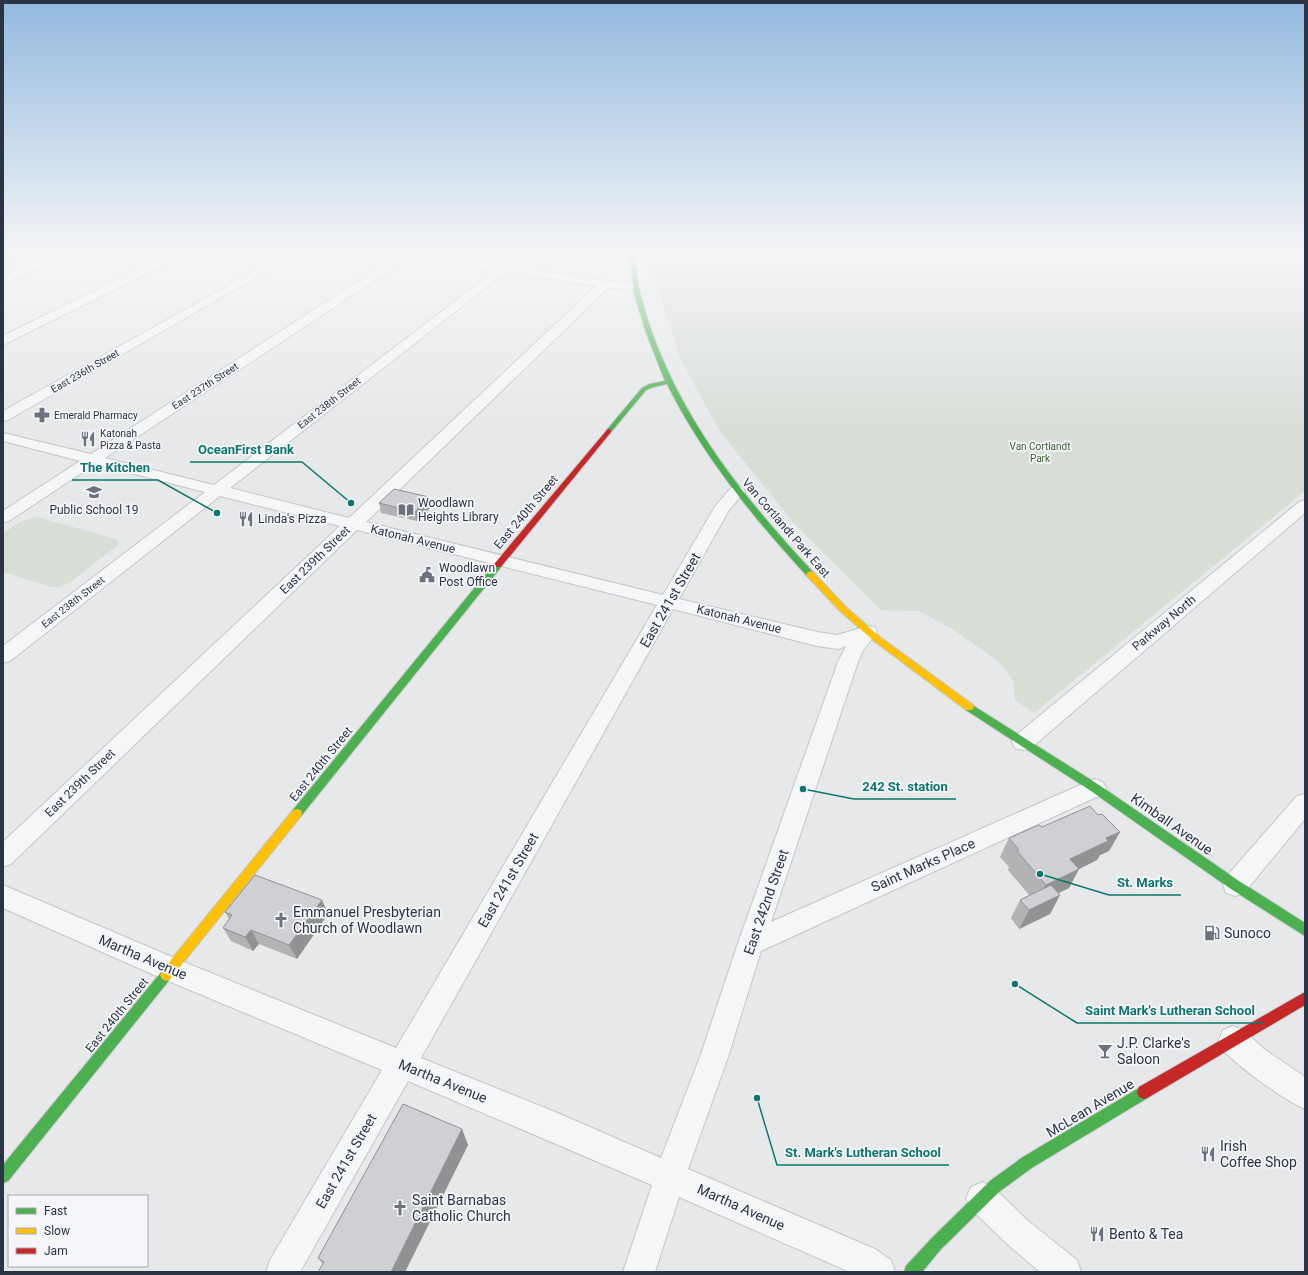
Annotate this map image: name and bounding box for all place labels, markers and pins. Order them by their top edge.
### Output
pharmacy icon: Emerald Pharmacy [33,406,51,424]
place label: Emerald Pharmacy [54,410,138,421]
place label: Katonah Pizza & Pasta [100,428,161,451]
restaurant icon: Katonah Pizza & Pasta [79,430,97,448]
callout: OceanFirst Bank [190,437,302,462]
callout: The Kitchen [72,455,158,480]
school or university icon: Public School 19 [85,483,103,501]
place label: Woodlawn Heights Library [418,496,499,524]
library icon: Woodlawn Heights Library [397,501,415,519]
place label: Public School 19 [49,503,139,517]
restaurant icon: Linda's Pizza [237,510,255,528]
place label: Linda's Pizza [258,512,327,526]
place label: Woodlawn Post Office [439,561,498,589]
public building icon: Woodlawn Post Office [418,566,436,584]
callout: 242 St. station [854,774,956,799]
callout: St. Marks [1109,870,1181,895]
place label: Emmanuel Presbyterian Church of Woodlawn [293,904,441,936]
church icon: Emmanuel Presbyterian Church of Woodlawn [272,911,290,929]
fuel station icon: Sunoco [1203,924,1221,942]
place label: Sunoco [1224,925,1271,941]
callout: Saint Mark's Lutheran School [1077,998,1263,1023]
place label: J.P. Clarke's Saloon [1117,1035,1191,1067]
bar icon: J.P. Clarke's Saloon [1096,1042,1114,1060]
place label: Irish Coffee Shop [1220,1138,1297,1170]
callout: St. Mark's Lutheran School [777,1140,949,1165]
restaurant icon: Irish Coffee Shop [1199,1145,1217,1163]
place label: Saint Barnabas Catholic Church [412,1192,511,1224]
church icon: Saint Barnabas Catholic Church [391,1199,409,1217]
restaurant icon: Bento & Tea [1088,1225,1106,1243]
place label: Bento & Tea [1109,1226,1183,1242]

